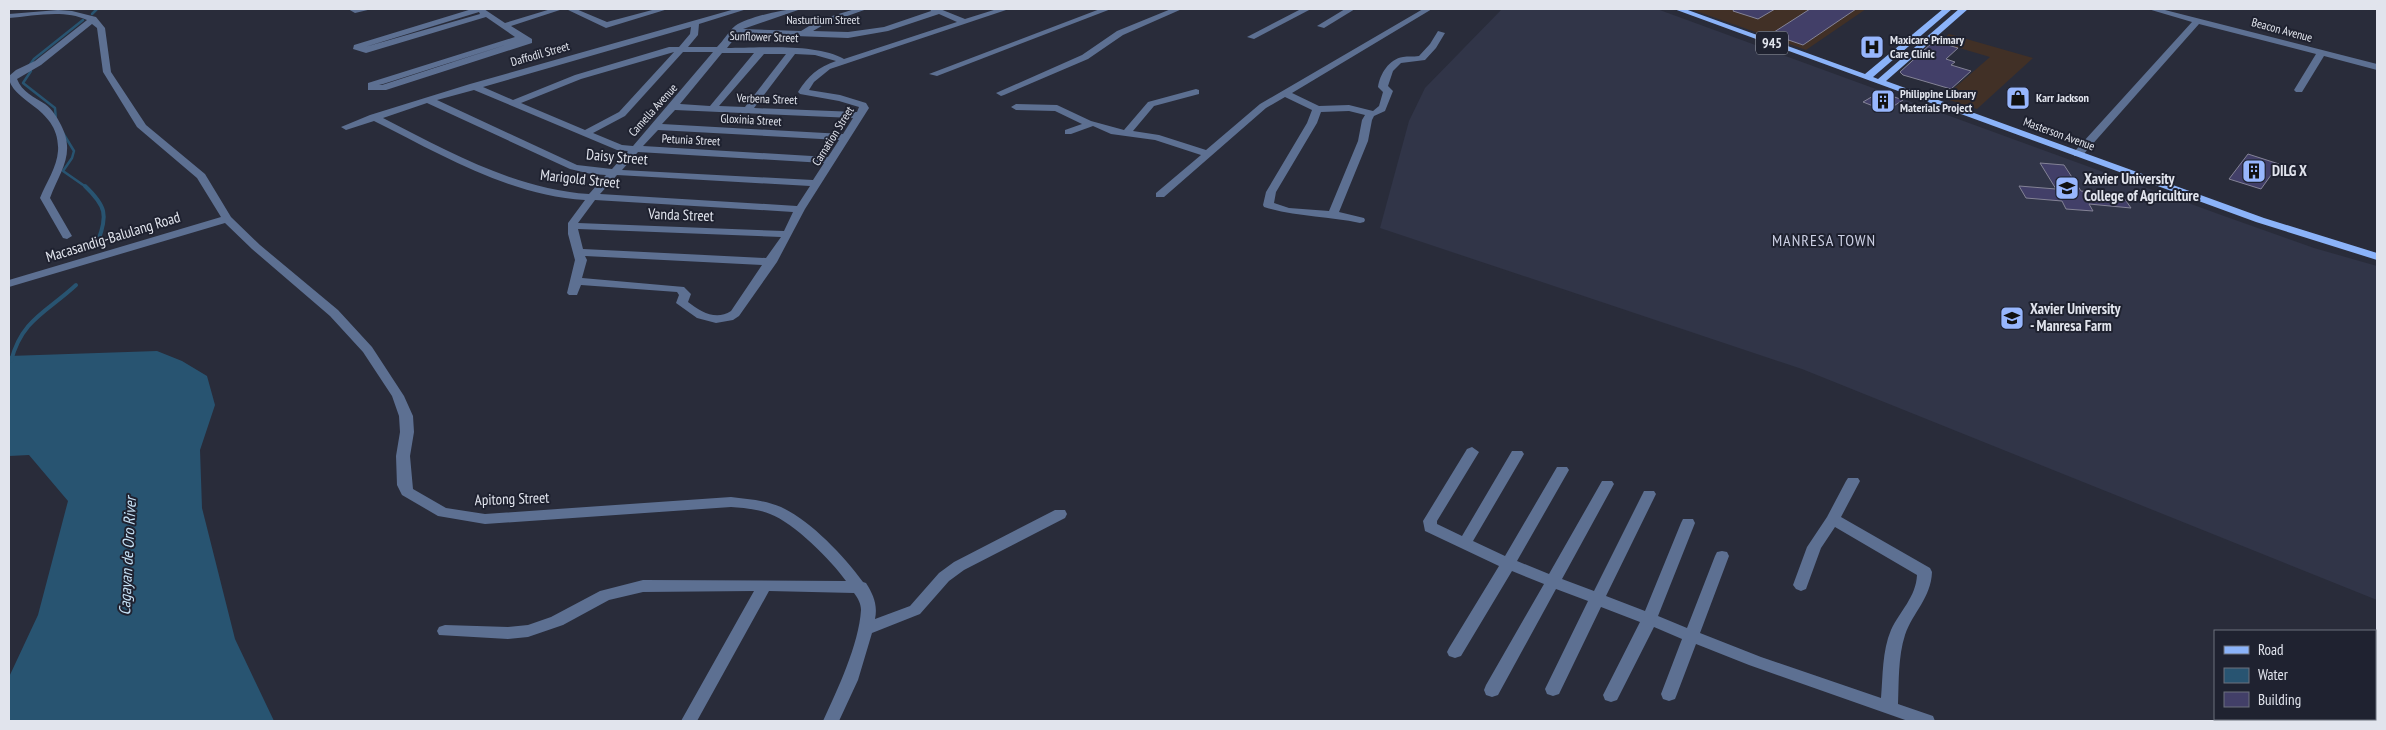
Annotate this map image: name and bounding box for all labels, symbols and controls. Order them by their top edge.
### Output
street label: Nasturtium Street [786,12,861,27]
street label: Beacon Avenue [2250,14,2314,45]
street label: Sunflower Street [729,28,799,45]
road number: 945 [1756,32,1788,54]
place label: Maxicare Primary Care Clinic [1890,32,1964,61]
hospital icon: Maxicare Primary Care Clinic [1859,34,1885,60]
street label: Daffodil Street [509,38,572,69]
street label: Camella Avenue [625,80,680,139]
shop icon: Karr Jackson [2005,85,2031,111]
place label: Philippine Library Materials Project [1900,86,1976,115]
building icon: Philippine Library Materials Project [1870,88,1896,114]
street label: Verbena Street [735,90,798,107]
place label: Karr Jackson [2036,90,2089,105]
street label: Carnation Street [808,103,857,168]
street label: Gloxinia Street [720,110,783,129]
street label: Masterson Avenue [2021,114,2097,153]
street label: Petunia Street [661,130,721,149]
street label: Daisy Street [586,144,649,169]
building icon: DILG X [2241,158,2267,184]
place label: DILG X [2272,161,2307,180]
street label: Marigold Street [539,165,621,192]
place label: Xavier University College of Agriculture [2084,169,2199,205]
school or university icon: Xavier University College of Agriculture [2054,175,2080,201]
street label: Vanda Street [647,204,714,225]
street label: Macasandig-Balulang Road [43,207,182,266]
district label: MANRESA TOWN [1772,230,1876,250]
place label: Xavier University - Manresa Farm [2030,299,2121,335]
school or university icon: Xavier University - Manresa Farm [1999,305,2025,331]
street label: Apitong Street [474,488,550,509]
water label: Cagayan de Oro River [114,494,140,616]
legend [2214,630,2376,720]
text: Road [2258,640,2284,659]
text: Water [2258,665,2289,684]
text: Building [2258,690,2301,709]

